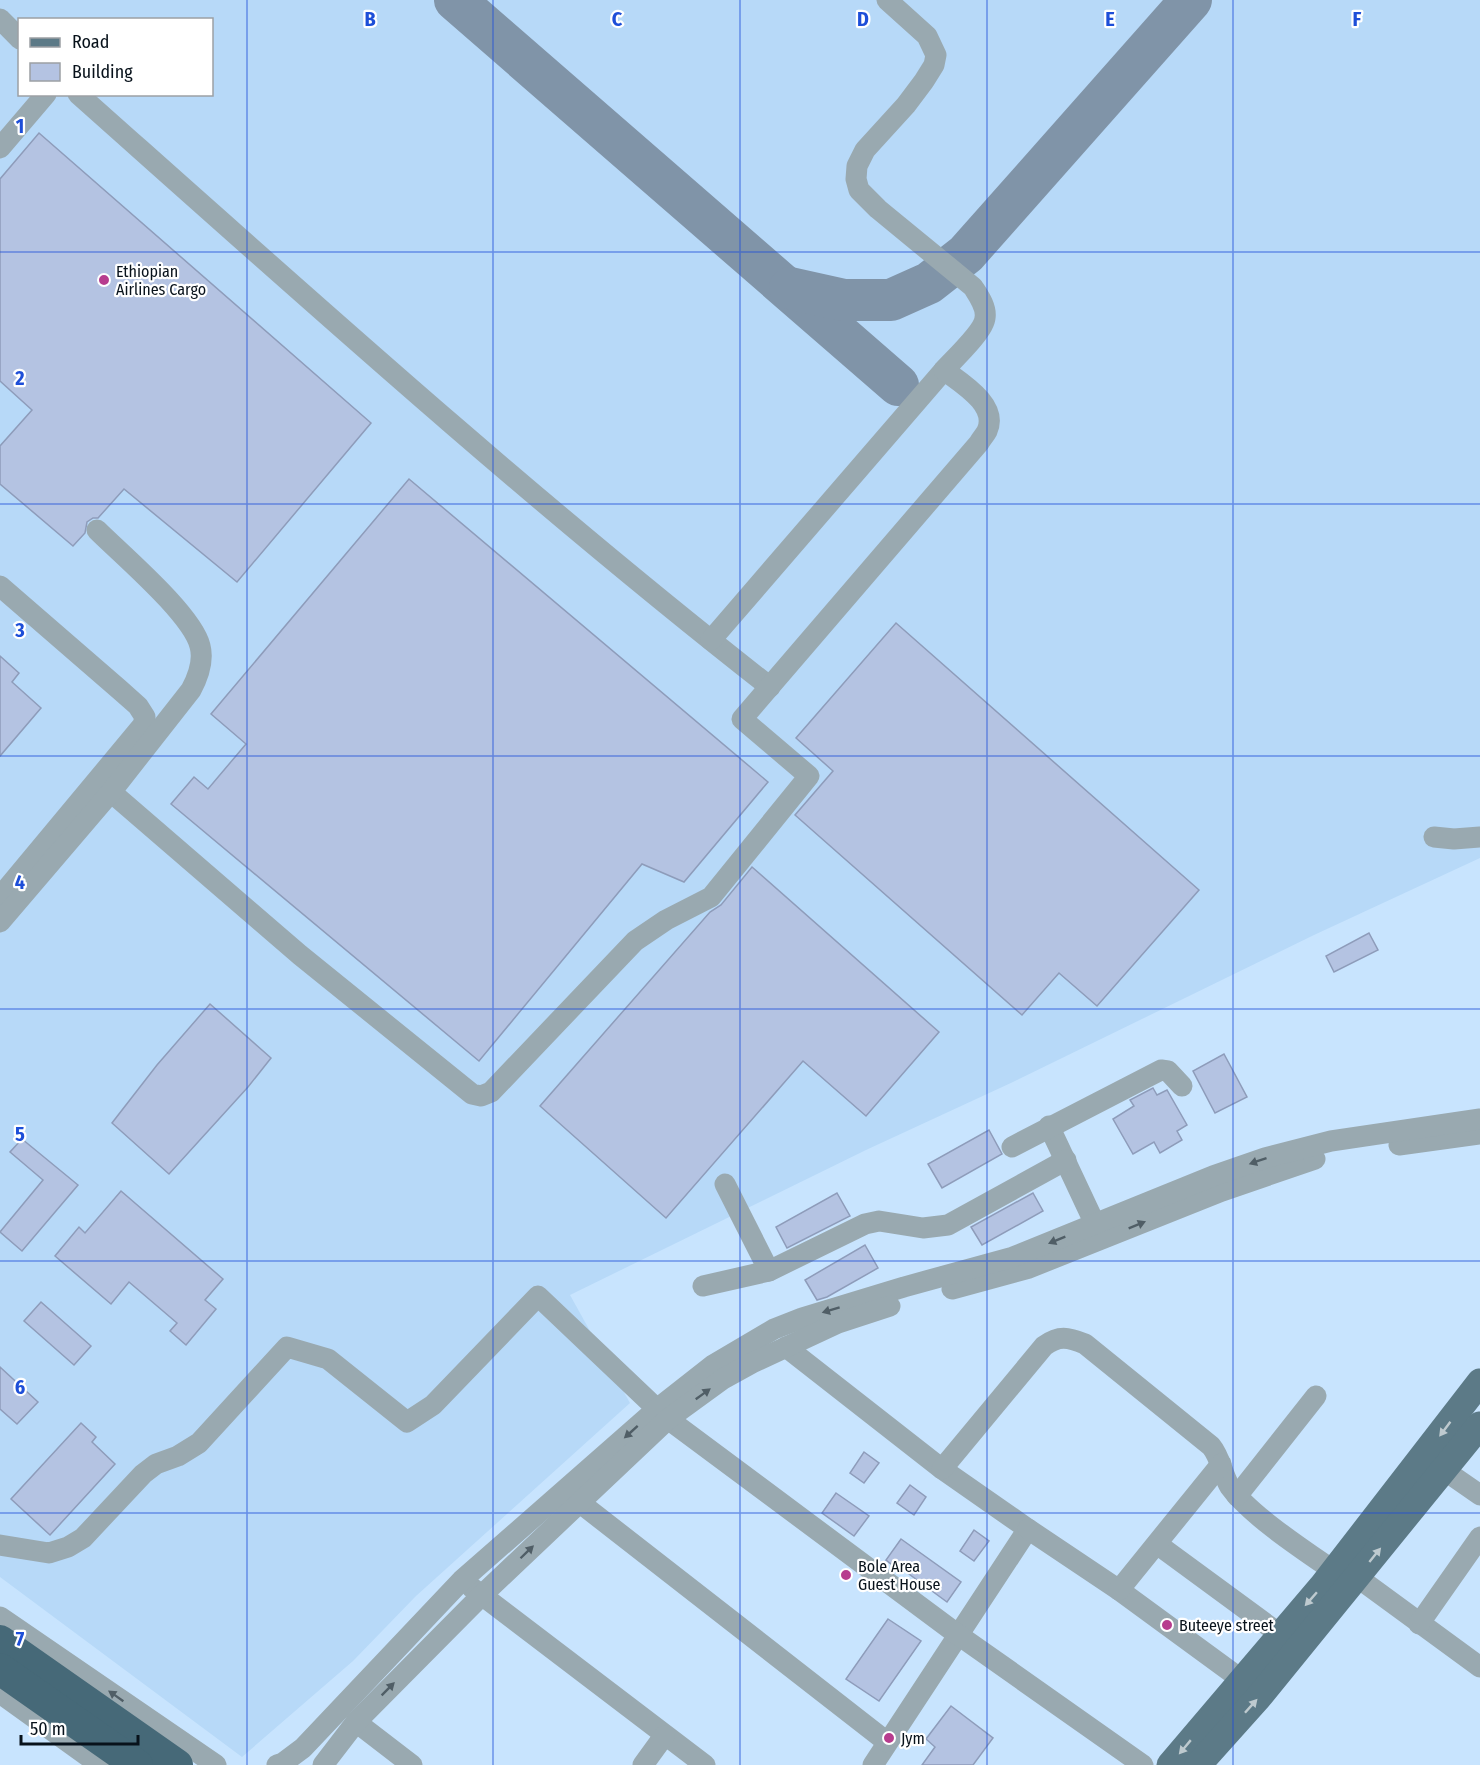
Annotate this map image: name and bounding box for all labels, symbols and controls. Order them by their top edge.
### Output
text: B [364,7,376,31]
text: C [612,7,623,31]
text: D [857,7,869,31]
text: E [1105,7,1115,31]
text: F [1353,7,1362,31]
legend [18,18,213,96]
text: Road [72,31,109,53]
text: Building [72,61,133,83]
text: 1 [16,114,24,138]
place label: Ethiopian Airlines Cargo [116,262,206,299]
marker: Ethiopian Airlines Cargo [97,273,111,287]
text: 2 [14,366,25,390]
text: 3 [14,618,25,642]
text: 4 [15,870,25,894]
text: 5 [15,1122,25,1146]
one-way arrow [1249,1156,1267,1166]
one-way arrow [1129,1220,1147,1230]
one-way arrow [1047,1235,1065,1245]
one-way arrow [822,1306,840,1315]
text: 6 [15,1375,25,1399]
one-way arrow [694,1388,710,1400]
one-way arrow [1439,1421,1451,1436]
one-way arrow [623,1425,638,1439]
one-way arrow [519,1545,533,1559]
one-way arrow [1368,1548,1381,1563]
place label: Bole Area Guest House [858,1557,941,1594]
marker: Bole Area Guest House [839,1568,853,1582]
one-way arrow [1305,1591,1318,1607]
place label: Buteeye street [1179,1616,1275,1635]
marker: Buteeye street [1160,1618,1174,1632]
text: 7 [16,1627,25,1651]
one-way arrow [381,1683,395,1697]
one-way arrow [108,1691,124,1702]
one-way arrow [1244,1699,1257,1714]
scale bar [21,1708,138,1746]
text: 50 m [30,1718,66,1740]
place label: Jym [901,1729,925,1748]
marker: Jym [882,1731,896,1745]
one-way arrow [1179,1739,1192,1754]

